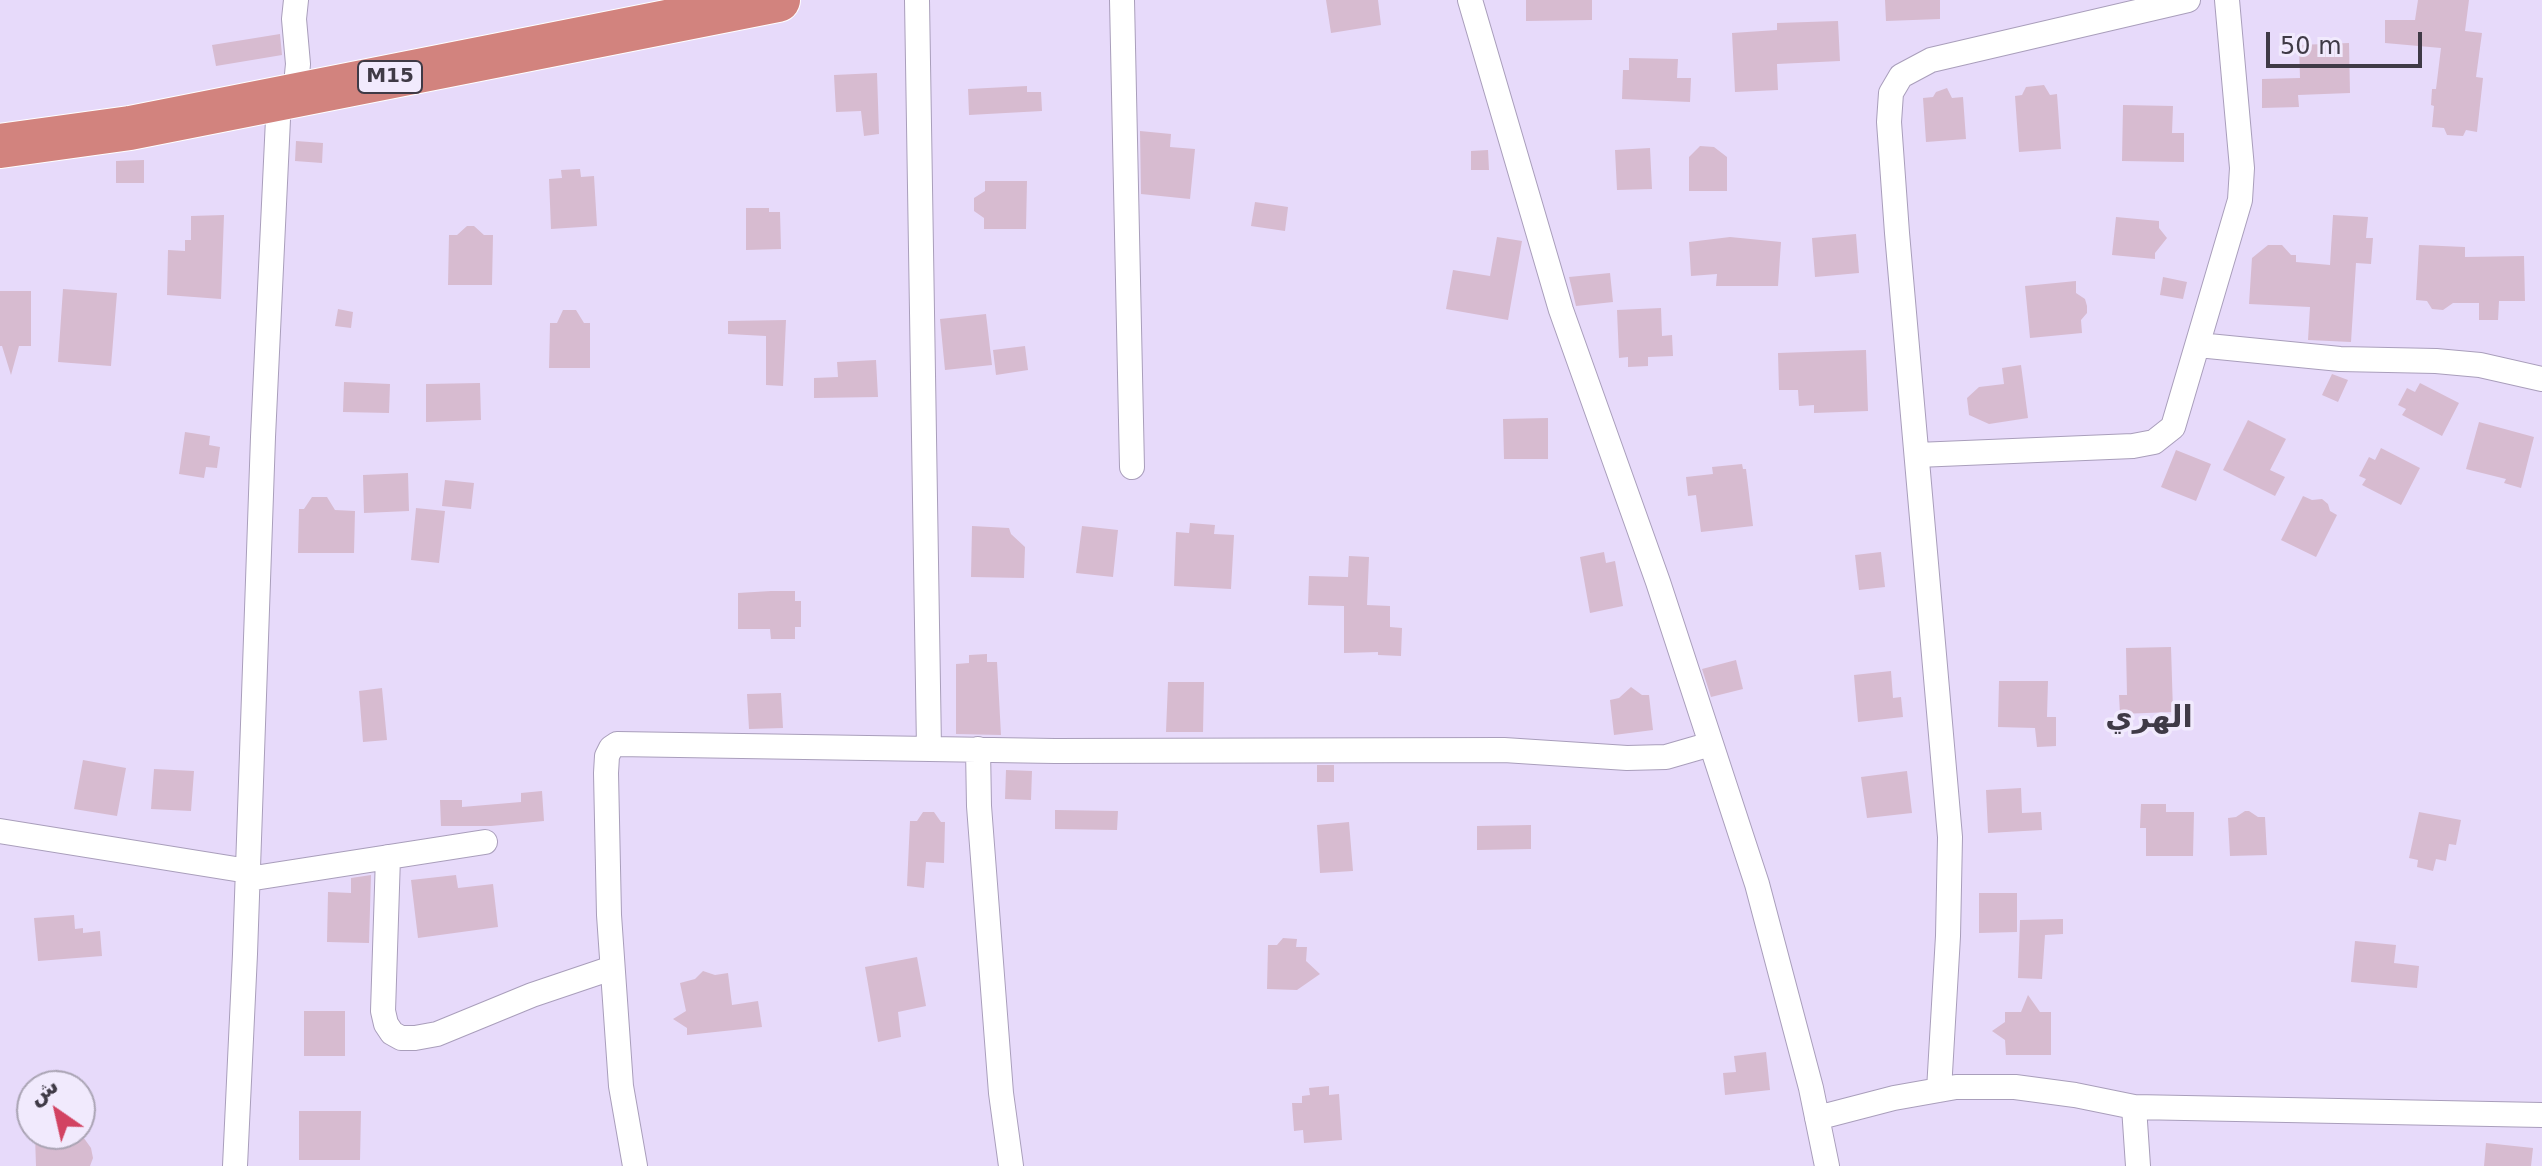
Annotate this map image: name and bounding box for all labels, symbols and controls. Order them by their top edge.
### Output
scale bar [2270,16,2426,66]
text: 50 m [2280,32,2342,60]
road number: M15 [358,61,422,93]
district label: الهري [2105,701,2193,737]
north arrow [16,1070,96,1150]
text: ش [24,1072,63,1110]

